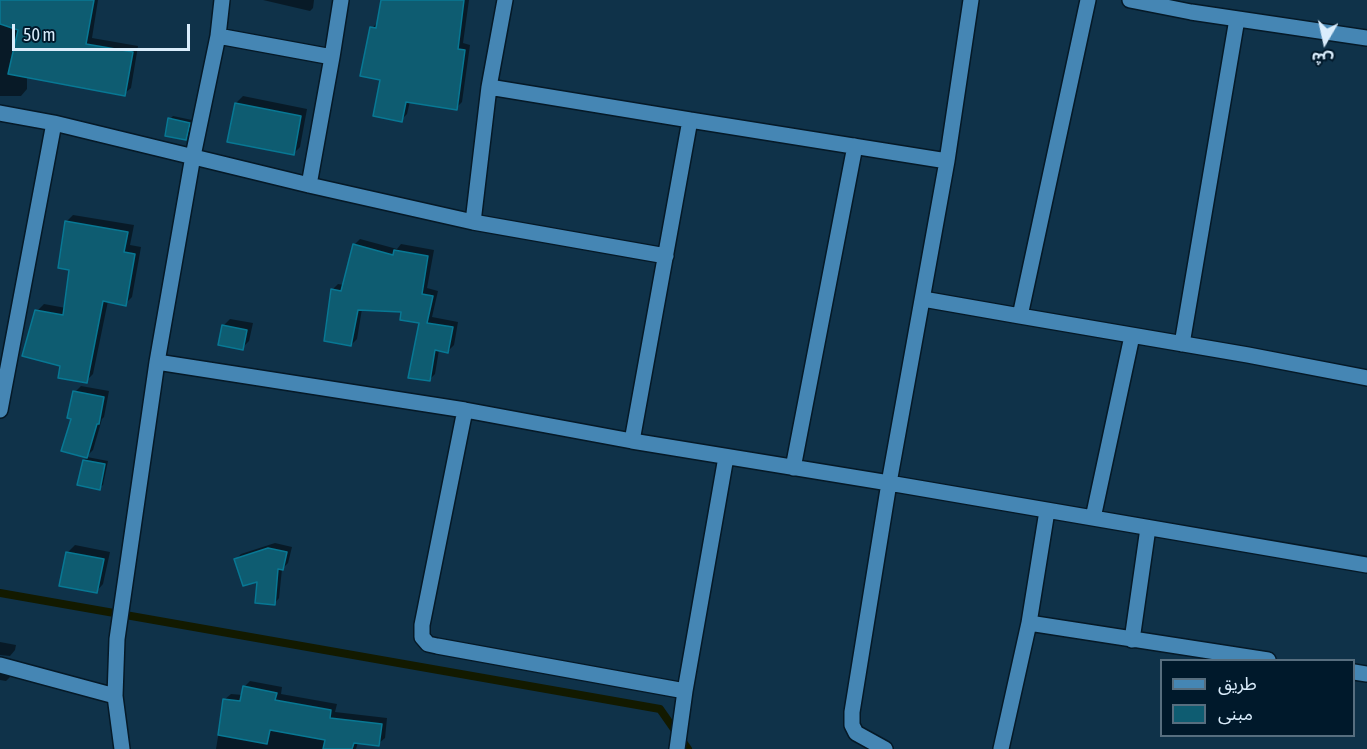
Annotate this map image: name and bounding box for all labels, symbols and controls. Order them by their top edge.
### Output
scale bar [15,12,194,50]
north arrow [1295,12,1355,72]
text: 50 m [23,24,55,45]
text: ش [1310,49,1334,70]
legend [1160,659,1355,737]
text: طريق [1218,673,1257,694]
text: مبنى [1218,703,1253,724]

